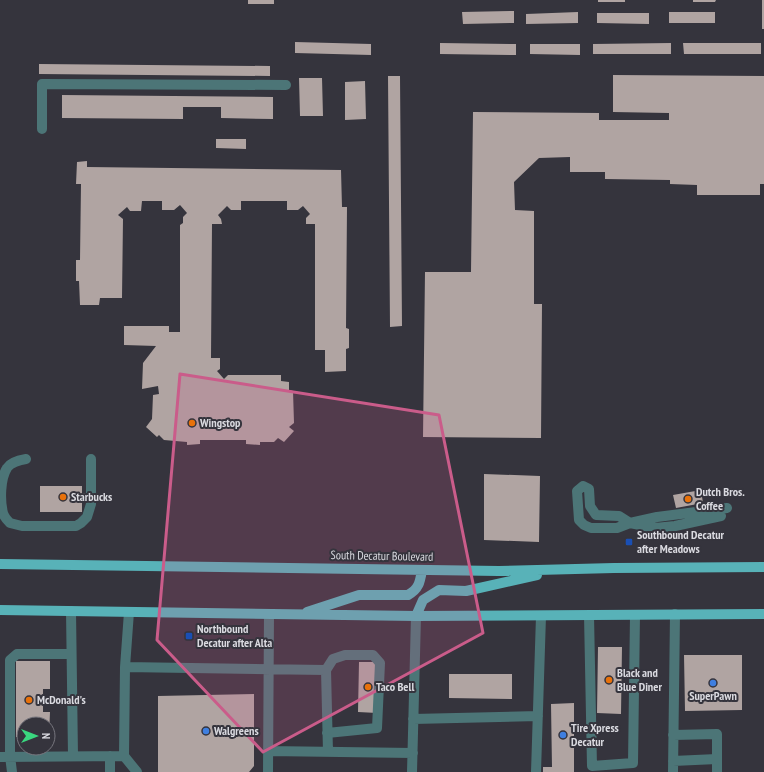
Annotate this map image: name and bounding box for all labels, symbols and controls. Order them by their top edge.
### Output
place label: Wingstop [199,415,241,430]
marker: Wingstop [187,418,197,428]
place label: Dutch Bros. Coffee [696,484,745,513]
place label: Starbucks [71,489,112,504]
marker: Starbucks [58,492,68,502]
marker: Dutch Bros. Coffee [683,494,693,504]
place label: Southbound Decatur after Meadows [637,527,725,556]
marker: Southbound Decatur after Meadows [624,537,634,547]
street label: South Decatur Boulevard [331,547,434,564]
place label: Northbound Decatur after Alta [197,621,272,650]
marker: Northbound Decatur after Alta [184,631,194,641]
place label: Black and Blue Diner [617,665,662,694]
marker: Black and Blue Diner [604,675,614,685]
marker: SuperPawn [708,678,718,688]
place label: Taco Bell [376,679,414,694]
marker: Taco Bell [363,682,373,692]
place label: SuperPawn [689,688,737,703]
place label: McDonald's [37,692,86,707]
marker: McDonald's [24,695,34,705]
north arrow [16,716,56,756]
place label: Tire Xpress Decatur [571,720,619,749]
place label: Walgreens [213,723,259,738]
marker: Walgreens [201,726,211,736]
marker: Tire Xpress Decatur [558,730,568,740]
text: N [39,733,53,739]

